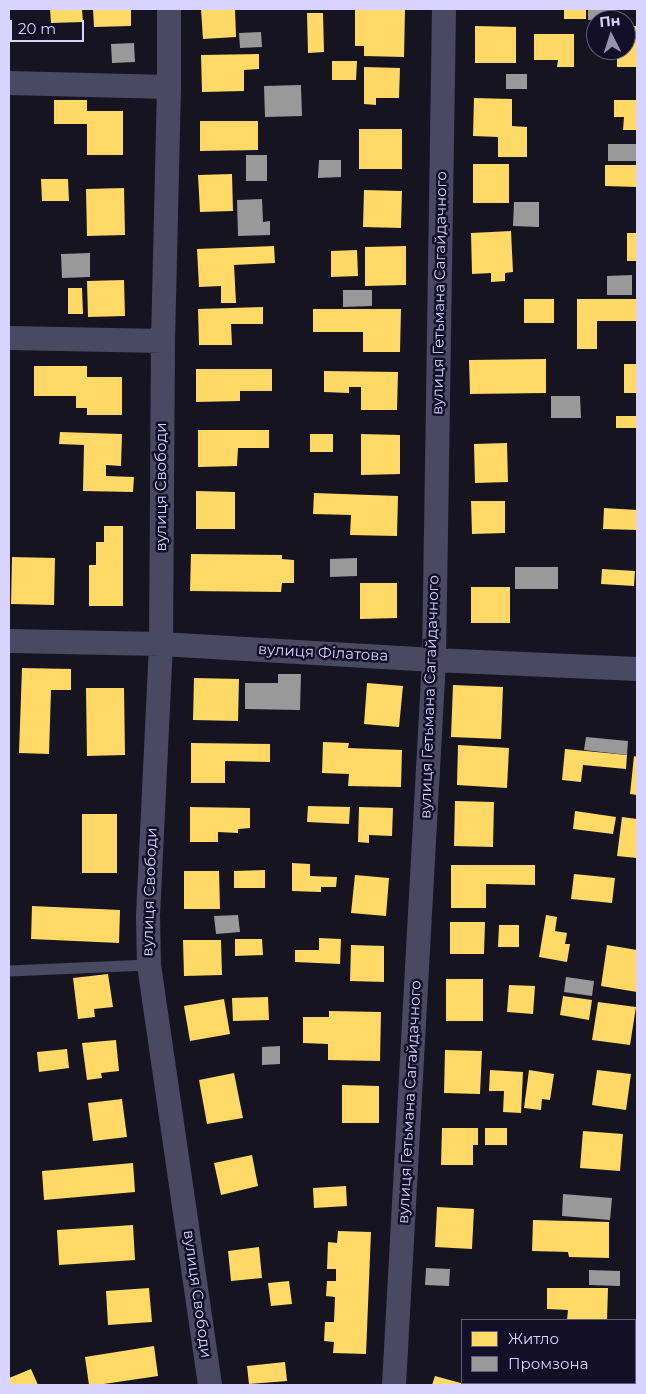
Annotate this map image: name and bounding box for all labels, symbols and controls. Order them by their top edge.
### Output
scale bar [12,10,86,42]
north arrow [586,10,636,60]
text: Пн [598,11,621,31]
text: 20 m [18,19,56,38]
street label: вулиця Гетьмана Сагайдачного [429,171,451,415]
street label: вулиця Свободи [153,422,171,552]
street label: вулиця Гетьмана Сагайдачного [417,575,443,819]
street label: вулиця Філатова [257,641,389,665]
street label: вулиця Свободи [139,827,161,957]
street label: вулиця Гетьмана Сагайдачного [395,980,425,1224]
street label: вулиця Свободи [179,1229,215,1359]
legend [461,1319,636,1384]
text: Житло [508,1329,559,1348]
text: Промзона [508,1354,588,1373]

